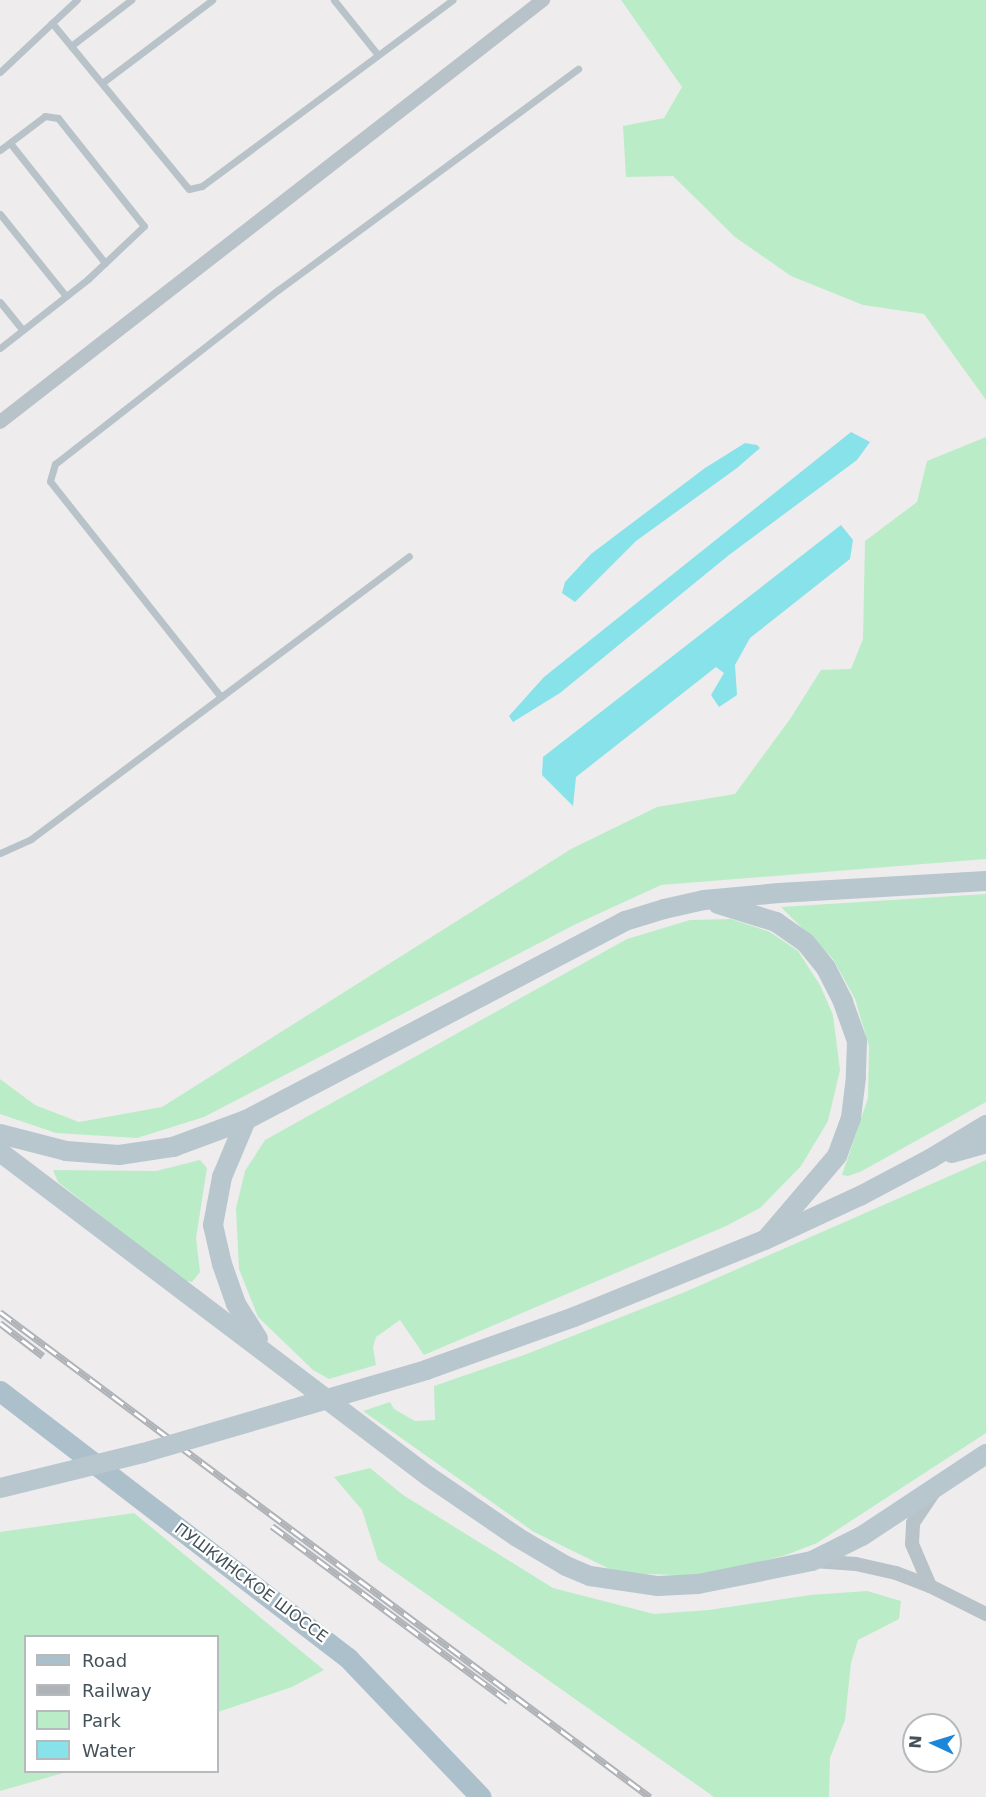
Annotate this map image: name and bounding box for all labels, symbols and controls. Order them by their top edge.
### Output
street label: ПУШКИНСКОЕ ШОССЕ [171,1519,331,1647]
legend [24,1635,219,1773]
text: Road [82,1650,127,1671]
text: Railway [82,1680,152,1701]
text: Park [82,1710,121,1731]
north arrow [902,1713,962,1773]
text: N [906,1735,925,1749]
text: Water [82,1740,135,1761]

